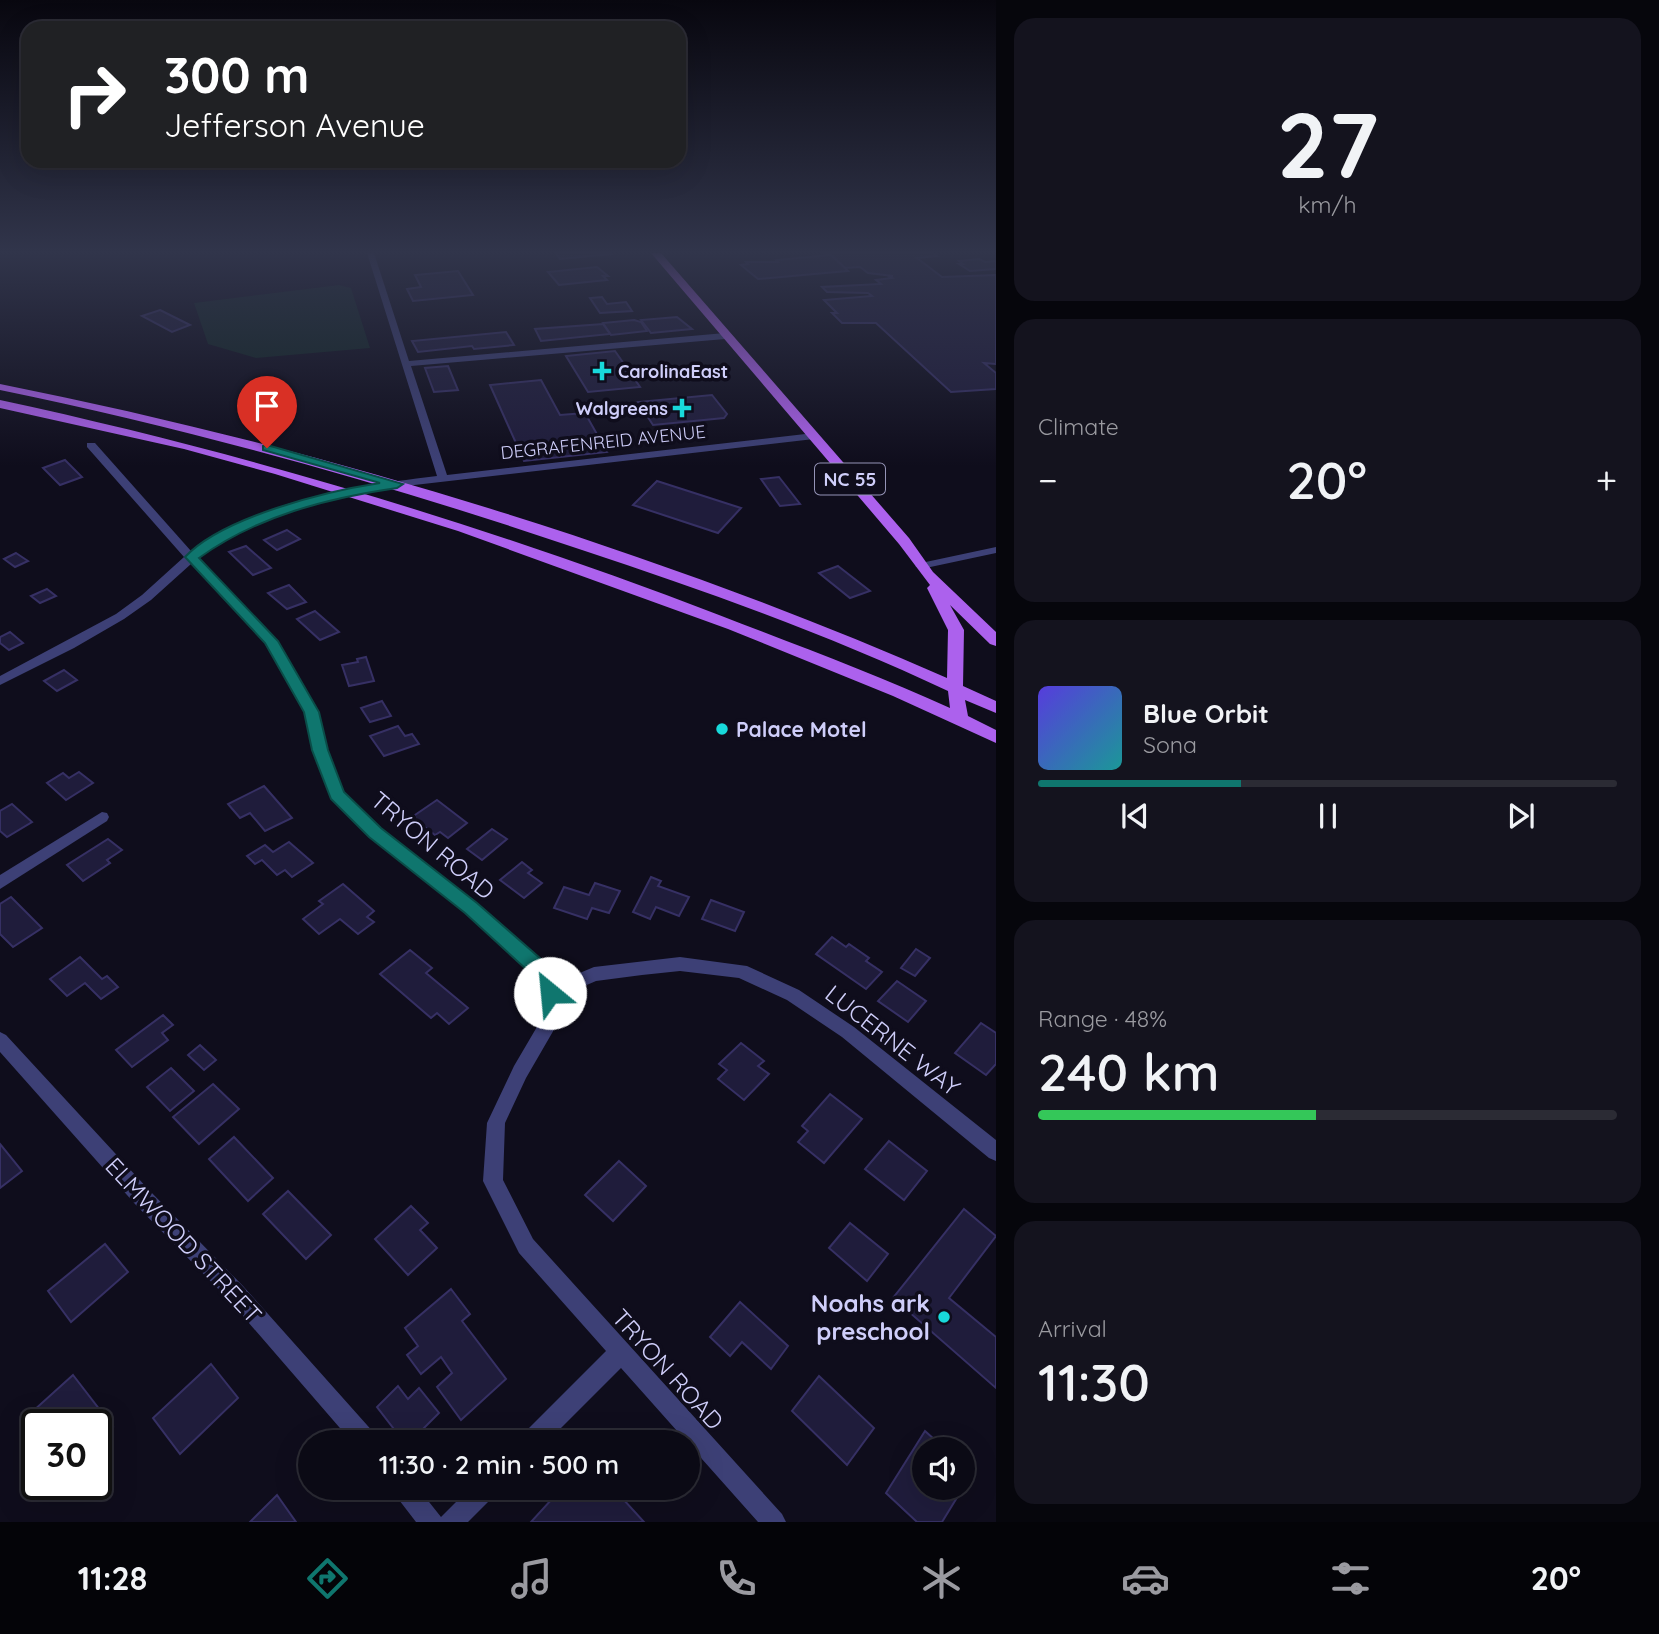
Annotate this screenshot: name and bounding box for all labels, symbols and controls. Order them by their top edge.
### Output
text: 300 m [164,44,309,105]
icon: right [49,49,140,140]
text: 27 [1277,87,1378,201]
text: Jefferson Avenue [164,105,425,145]
text: km/h [1298,190,1357,219]
place label: CarolinaEast [618,360,728,383]
marker: CarolinaEast [592,361,612,381]
pin [237,376,297,448]
icon: arrive [248,387,286,425]
place label: Walgreens [576,397,668,420]
marker: Walgreens [674,400,690,416]
text: Climate [1038,412,1119,441]
street label: DEGRAFENREID AVENUE [499,420,707,464]
text: 20° [1286,447,1367,512]
text: − [1038,456,1058,504]
text: + [1596,456,1617,504]
road number: NC 55 [815,464,885,494]
text: Blue Orbit [1143,697,1269,730]
place label: Palace Motel [736,716,867,742]
marker: Palace Motel [714,721,730,737]
text: Sona [1143,730,1197,759]
street label: TRYON ROAD [365,785,501,905]
icon: previous [1116,797,1154,835]
icon: pause [1309,797,1347,835]
icon: next [1502,797,1540,835]
position arrow [513,956,587,1030]
street label: LUCERNE WAY [820,978,966,1102]
text: Range · 48% [1038,1004,1167,1033]
text: 240 km [1038,1039,1219,1104]
street label: ELMWOOD STREET [99,1151,269,1329]
place label: Noahs ark preschool [811,1288,930,1346]
street label: TRYON ROAD [606,1302,730,1436]
marker: Noahs ark preschool [936,1309,952,1325]
text: Arrival [1038,1314,1107,1343]
text: 11:30 [1038,1349,1150,1414]
speed limit sign: 30 [21,1409,112,1500]
map controls [912,1437,975,1500]
button: sound [912,1437,975,1500]
text: 11:30 · 2 min · 500 m [379,1448,619,1481]
icon: directions [303,1554,352,1603]
icon: music [507,1554,556,1603]
icon: phone [712,1554,761,1603]
icon: climate [917,1554,966,1603]
icon: car [1121,1554,1170,1603]
icon: filters [1326,1554,1375,1603]
text: 11:28 [78,1558,147,1598]
text: 20° [1531,1558,1581,1598]

